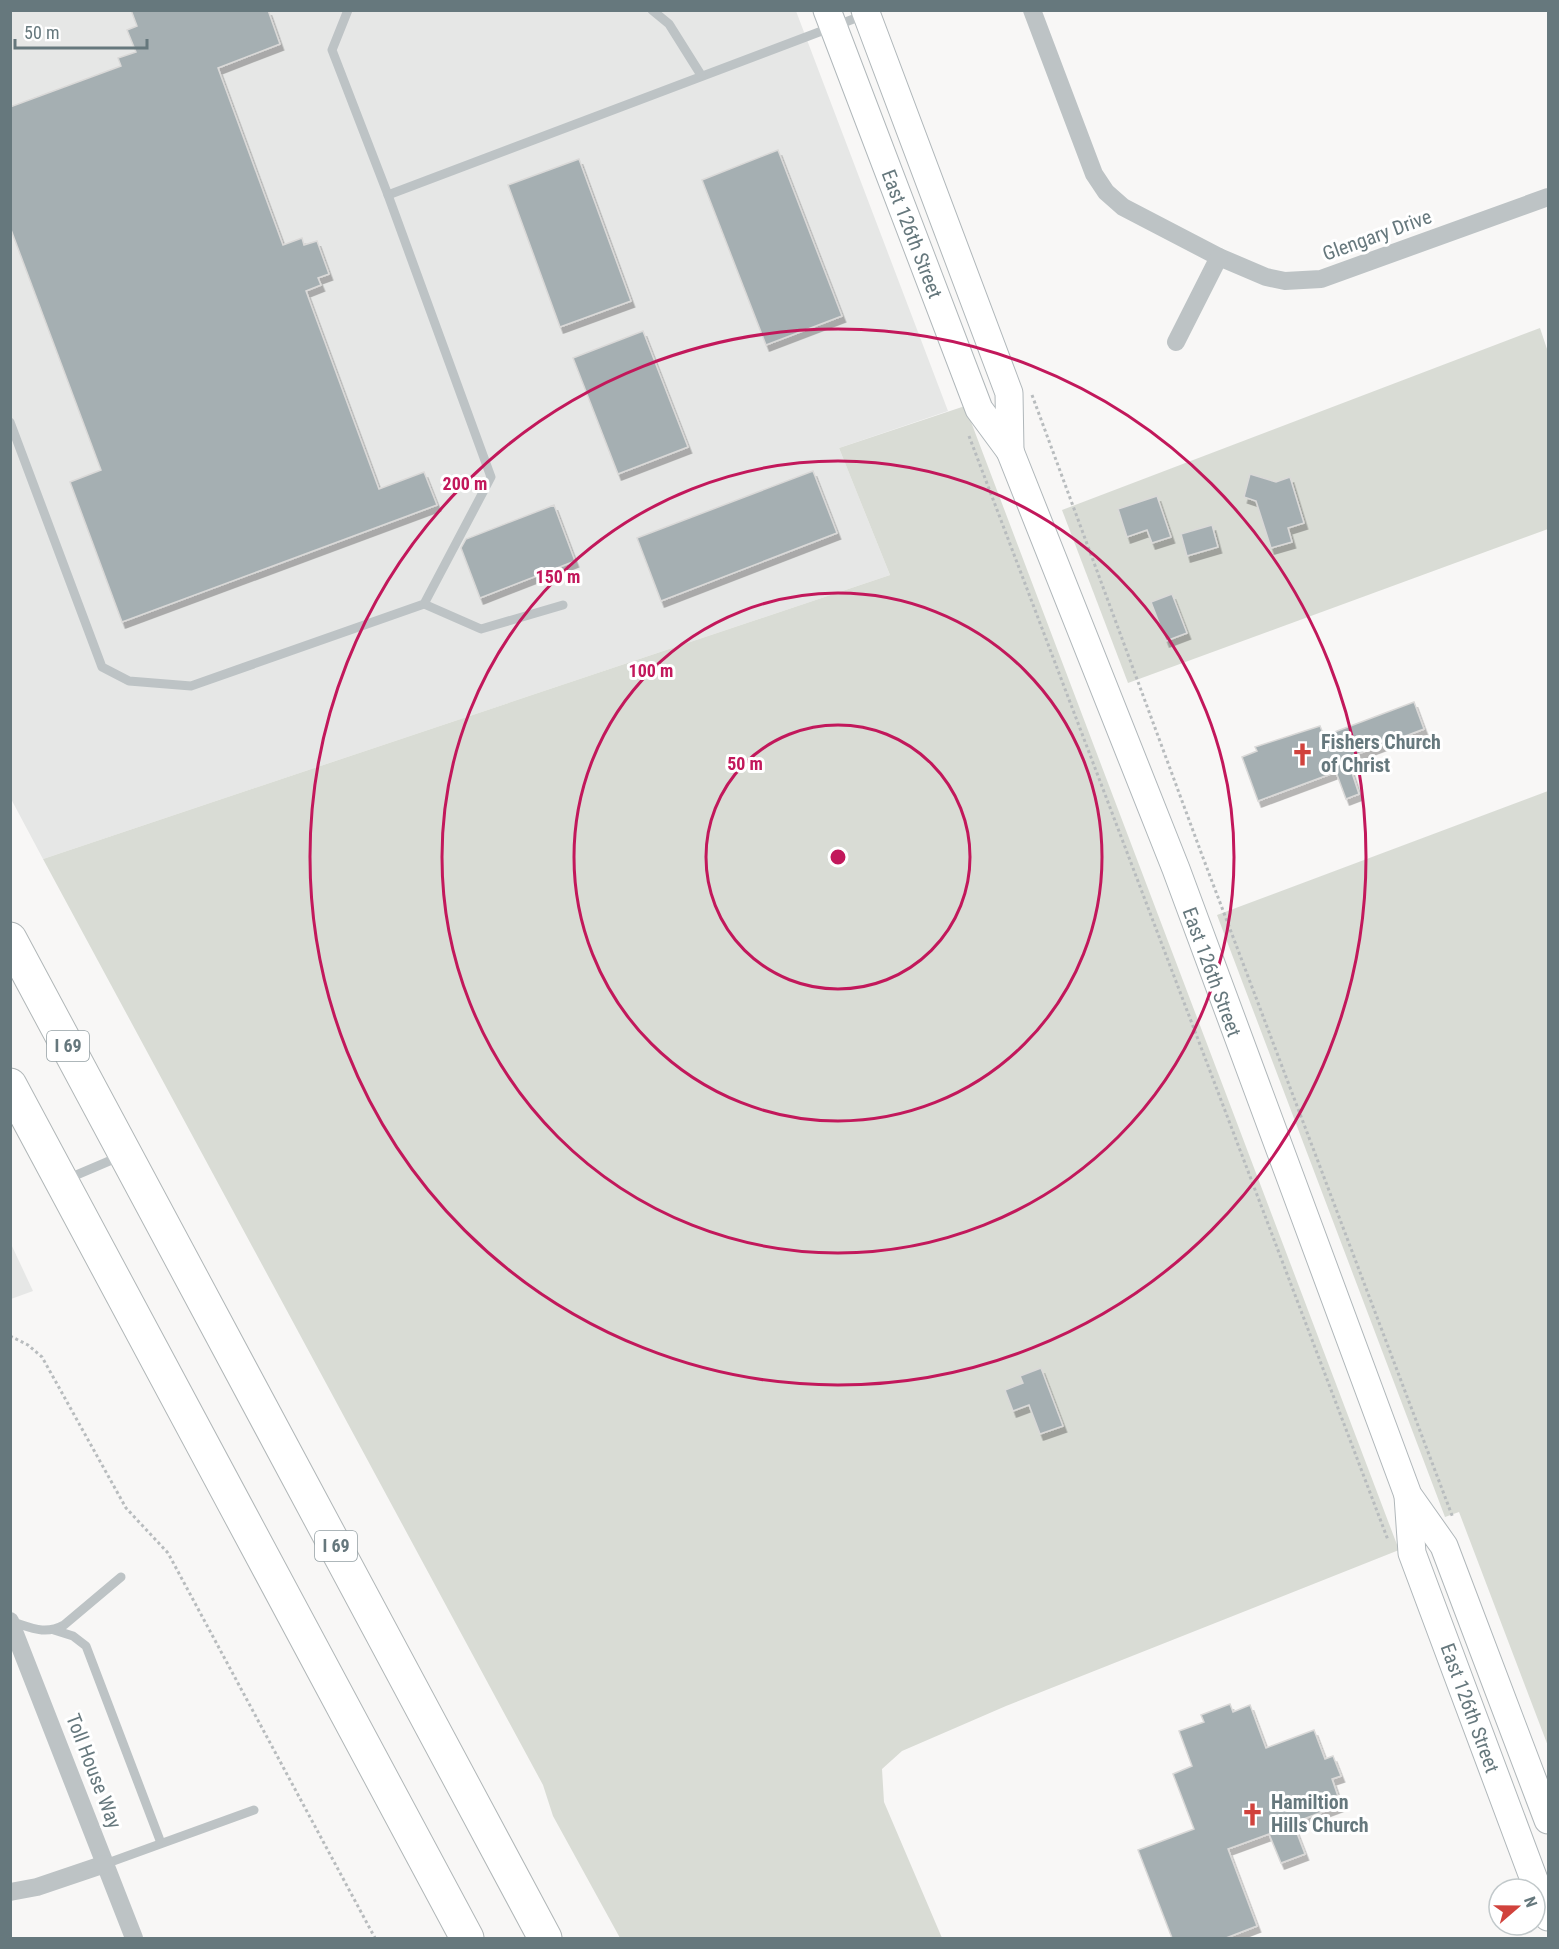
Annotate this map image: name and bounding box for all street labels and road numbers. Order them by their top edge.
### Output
street label: East 126th Street [876,166,948,302]
street label: Glengary Drive [1319,204,1435,266]
street label: East 126th Street [1177,904,1247,1040]
road number: I 69 [47,1031,89,1061]
road number: I 69 [315,1531,357,1561]
street label: East 126th Street [1435,1640,1505,1776]
street label: Toll House Way [61,1710,127,1832]

